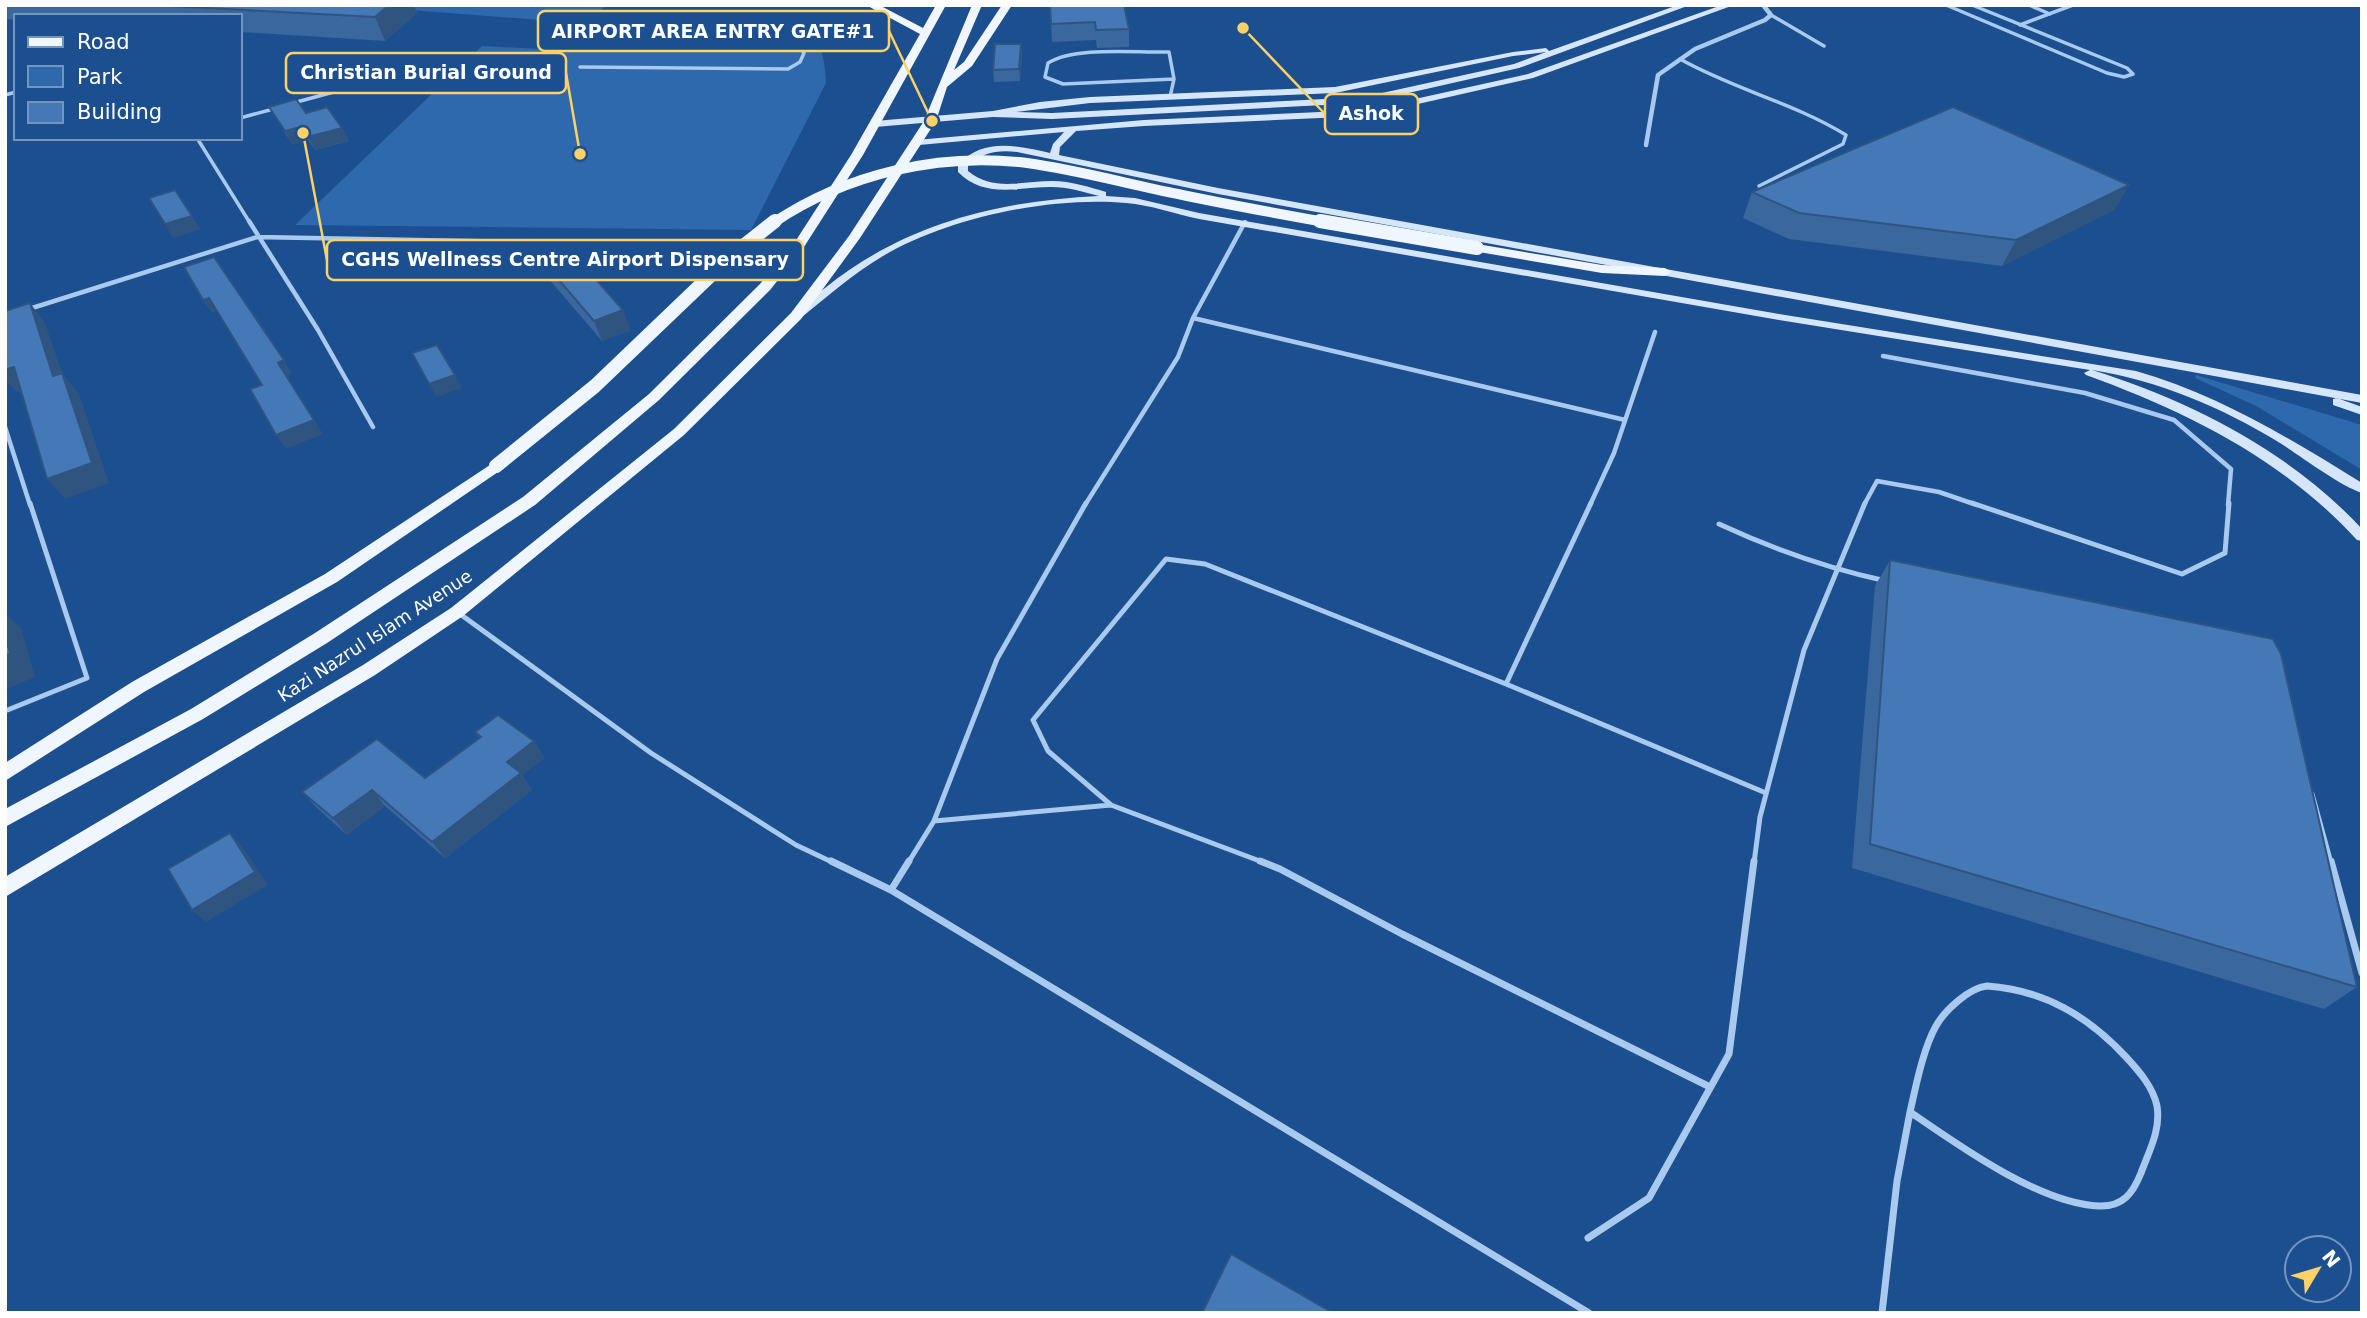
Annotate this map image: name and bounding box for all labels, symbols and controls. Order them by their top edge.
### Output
callout: AIRPORT AREA ENTRY GATE#1 [538,11,889,51]
legend [14,14,242,140]
text: AIRPORT AREA ENTRY GATE#1 [551,20,875,42]
text: Road [77,30,130,54]
callout: Christian Burial Ground [286,53,566,93]
text: Christian Burial Ground [300,61,552,83]
text: Park [77,65,123,89]
callout: Ashok [1325,94,1418,134]
text: Building [77,100,162,124]
text: Ashok [1338,102,1404,124]
callout: CGHS Wellness Centre Airport Dispensary [327,240,803,280]
text: CGHS Wellness Centre Airport Dispensary [341,248,789,270]
street label: Kazi Nazrul Islam Avenue [274,565,476,706]
north arrow [2283,1234,2353,1304]
text: N [2318,1245,2345,1272]

